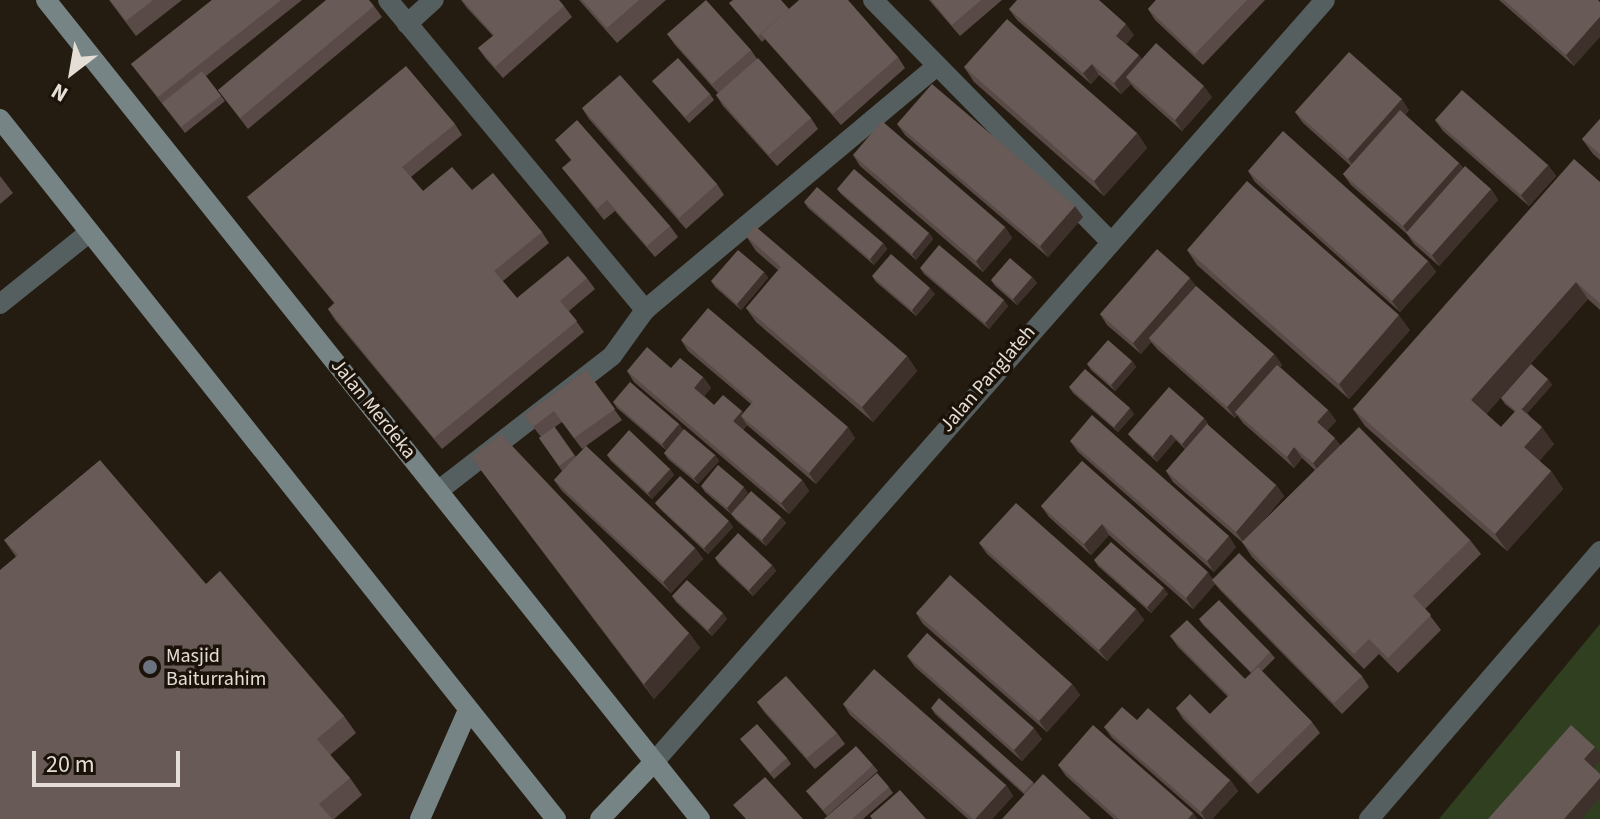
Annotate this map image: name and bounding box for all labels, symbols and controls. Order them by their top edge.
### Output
north arrow [32,32,112,112]
text: N [45,75,74,110]
street label: Jalan Panglateh [935,321,1041,437]
street label: Jalan Merdeka [325,354,421,464]
place label: Masjid Baiturrahim [166,644,266,691]
marker: Masjid Baiturrahim [141,658,159,676]
scale bar [36,735,184,785]
text: 20 m [46,747,95,782]

